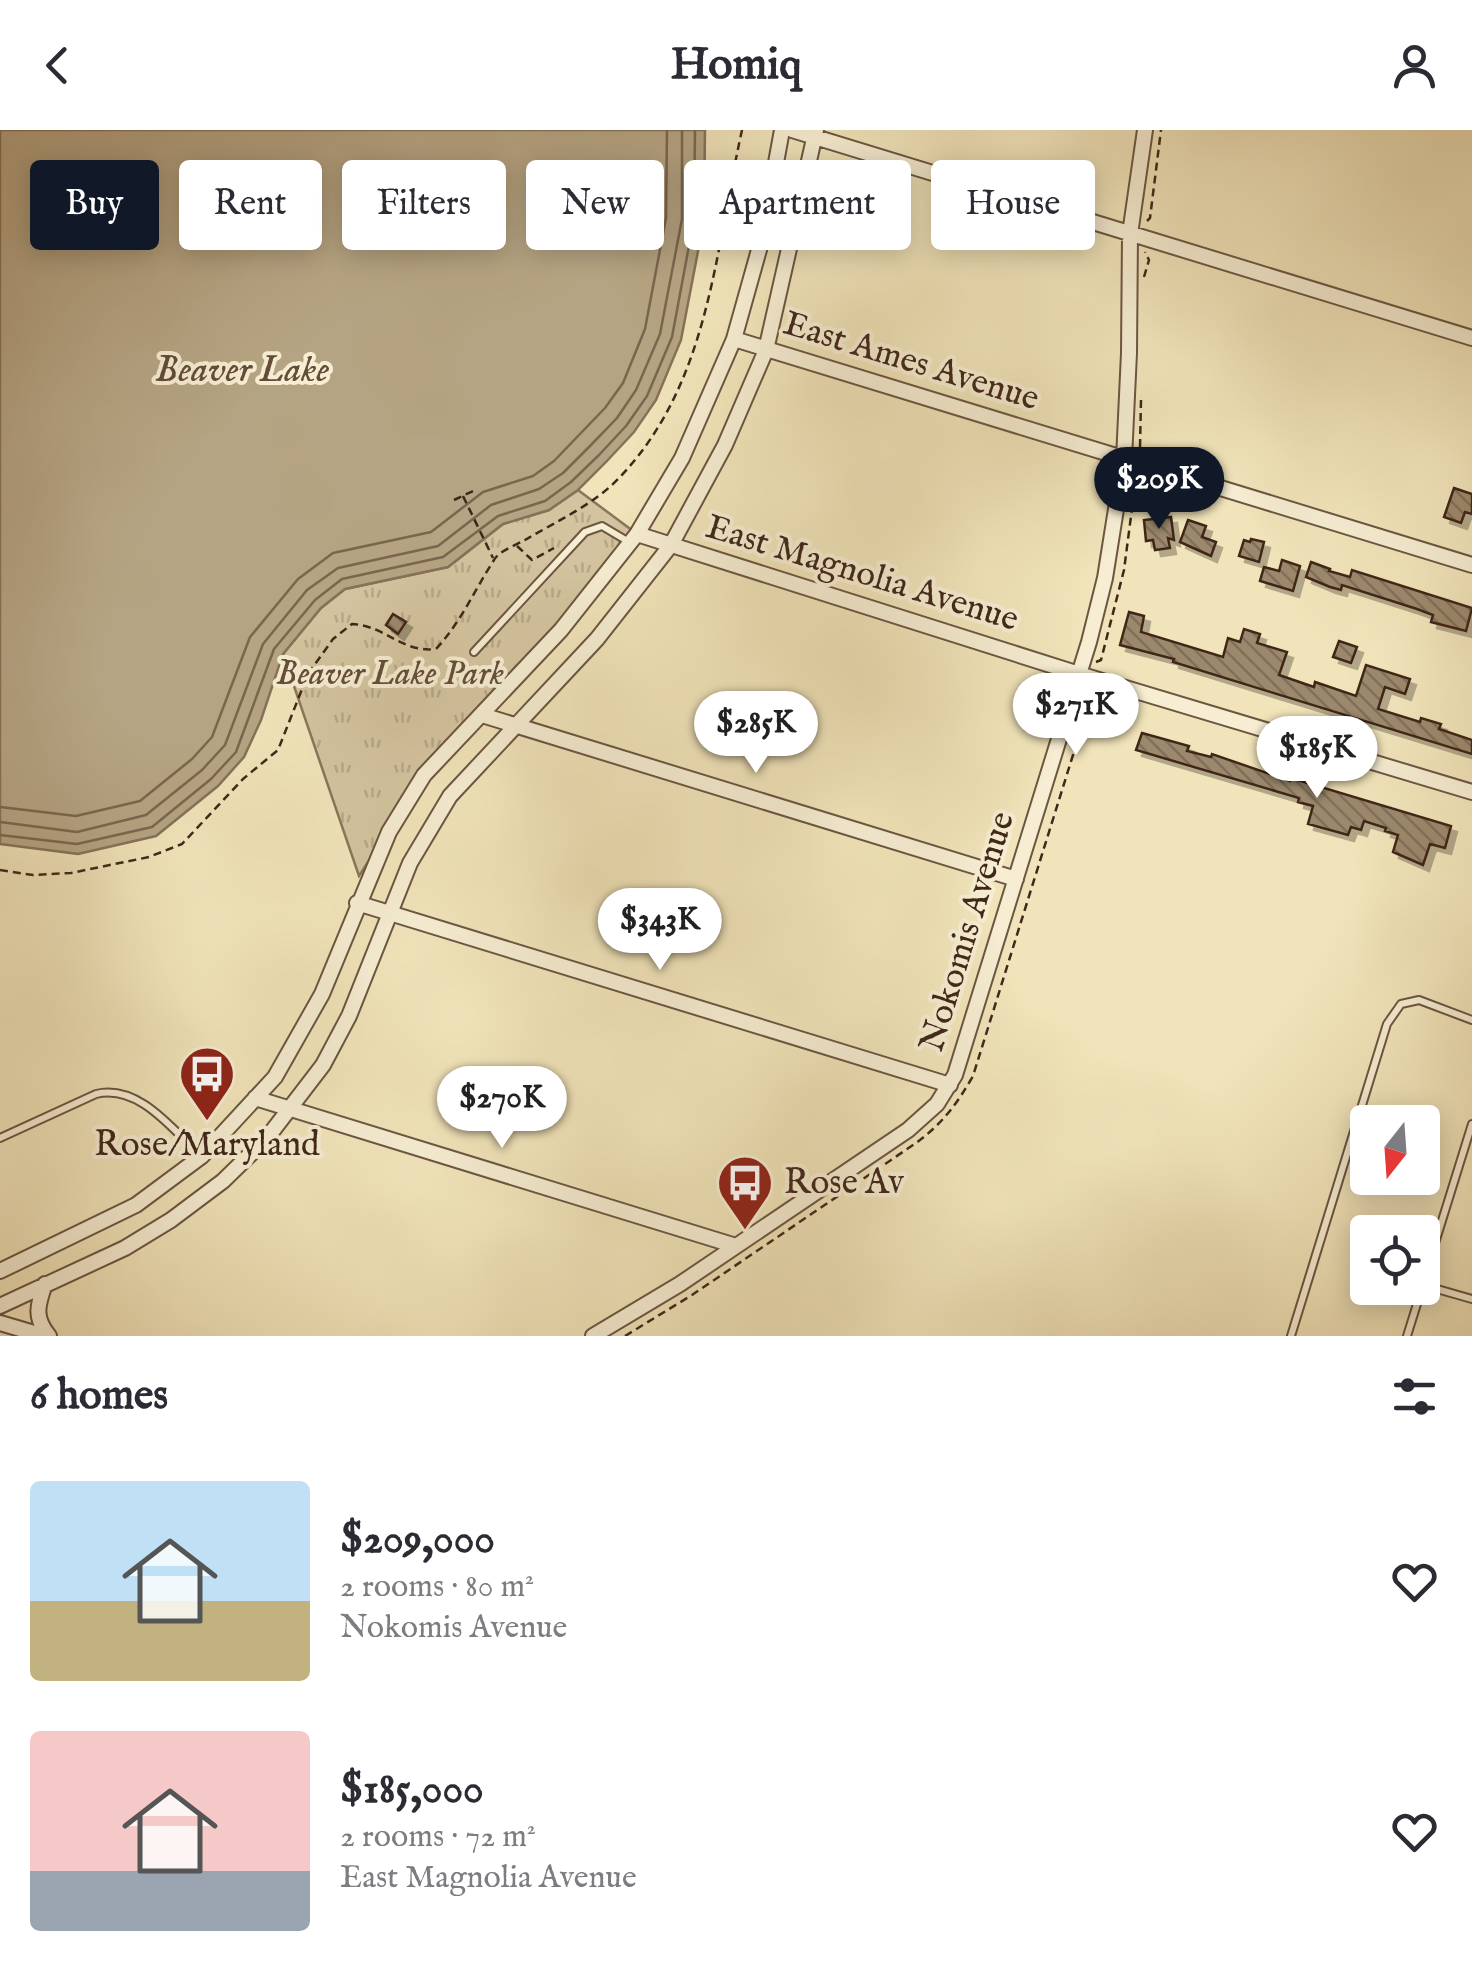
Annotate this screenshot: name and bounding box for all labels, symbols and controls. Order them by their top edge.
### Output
text: Homiq [670,37,802,94]
icon: back [30,38,85,93]
icon: person [1387,38,1442,93]
chip: Buy [30,160,159,250]
chip: Rent [179,160,322,250]
chip: Filters [342,160,506,250]
chip: New [526,160,664,250]
chip: Apartment [684,160,911,250]
chip: House [931,160,1095,250]
street label: East Ames Avenue [778,302,1044,422]
water label: Beaver Lake [155,347,330,395]
pin: $209K [1089,447,1229,532]
text: $209K [1116,459,1202,500]
street label: East Magnolia Avenue [700,505,1024,643]
park label: Beaver Lake Park [276,652,504,697]
pin: $271K [1006,673,1146,758]
text: $271K [1035,685,1117,726]
pin: $285K [686,691,826,776]
text: $285K [716,703,796,744]
pin: $185K [1247,716,1387,801]
text: $185K [1279,728,1355,769]
street label: Nokomis Avenue [910,807,1026,1057]
pin: $343K [590,888,730,973]
text: $343K [620,900,700,941]
bus stop icon: Rose/Maryland [177,1044,237,1123]
pin: $270K [432,1066,572,1151]
text: $270K [459,1078,545,1119]
north arrow [1350,1105,1440,1195]
map controls [1350,1105,1440,1305]
place label: Rose/Maryland [94,1123,320,1168]
bus stop icon: Rose Av [715,1153,775,1232]
place label: Rose Av [784,1161,904,1206]
button: locate [1350,1215,1440,1305]
icon: filters [1387,1369,1442,1424]
text: 6 homes [30,1370,168,1423]
text: $209,000 [340,1514,495,1567]
icon: home [110,1521,230,1641]
icon: heart [1387,1554,1442,1609]
text: 2 rooms · 80 m² [340,1567,534,1608]
text: Nokomis Avenue [340,1608,567,1649]
text: $185,000 [340,1764,484,1817]
icon: home [110,1771,230,1891]
icon: heart [1387,1804,1442,1859]
text: 2 rooms · 72 m² [340,1817,536,1858]
text: East Magnolia Avenue [340,1858,637,1899]

